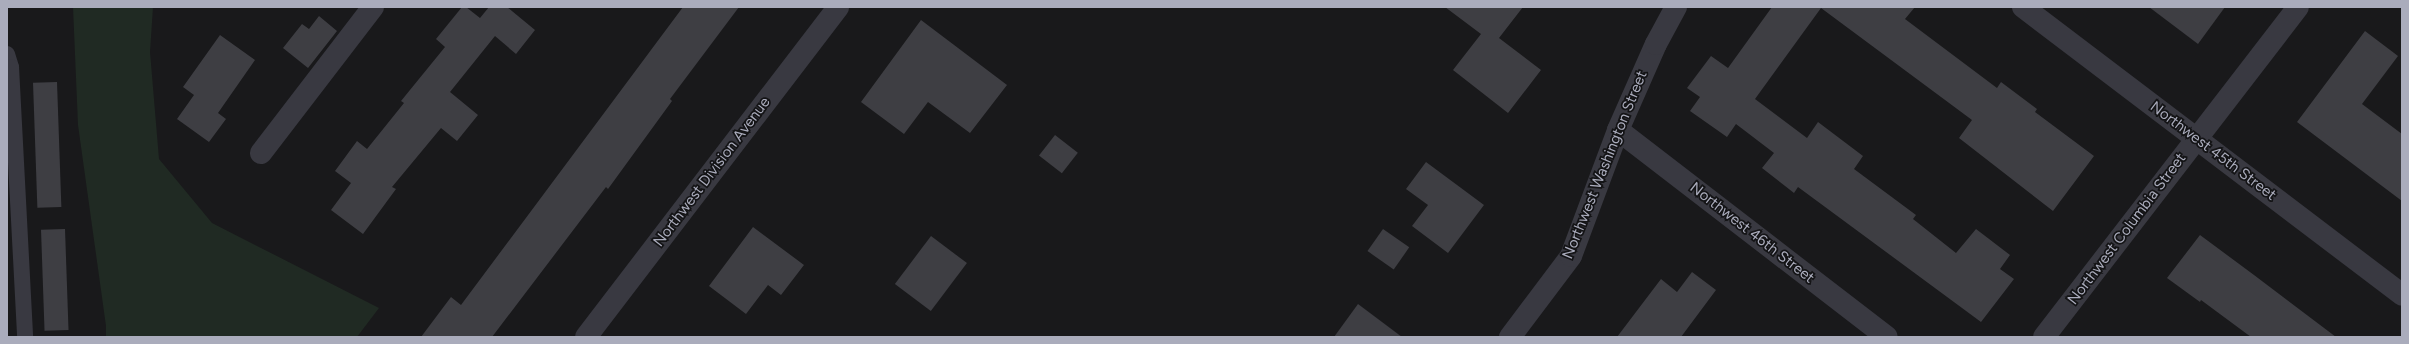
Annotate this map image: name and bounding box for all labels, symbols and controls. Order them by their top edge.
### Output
street label: Northwest Washington Street [1559,68,1651,262]
street label: Northwest Division Avenue [650,94,774,250]
street label: Northwest 45th Street [2146,98,2280,204]
street label: Northwest Columbia Street [2064,150,2190,308]
street label: Northwest 46th Street [1686,179,1818,287]

